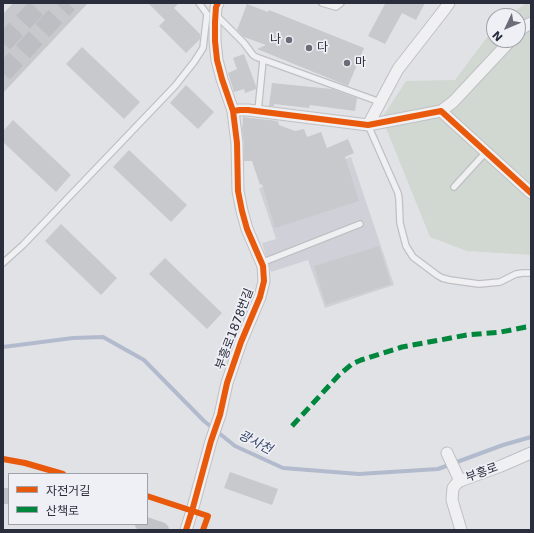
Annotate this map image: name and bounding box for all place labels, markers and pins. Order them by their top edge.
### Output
place label: 나 [270,33,281,47]
marker: 나 [284,35,294,45]
place label: 다 [317,41,328,55]
marker: 다 [304,43,314,53]
place label: 마 [355,56,366,70]
marker: 마 [342,58,352,68]

